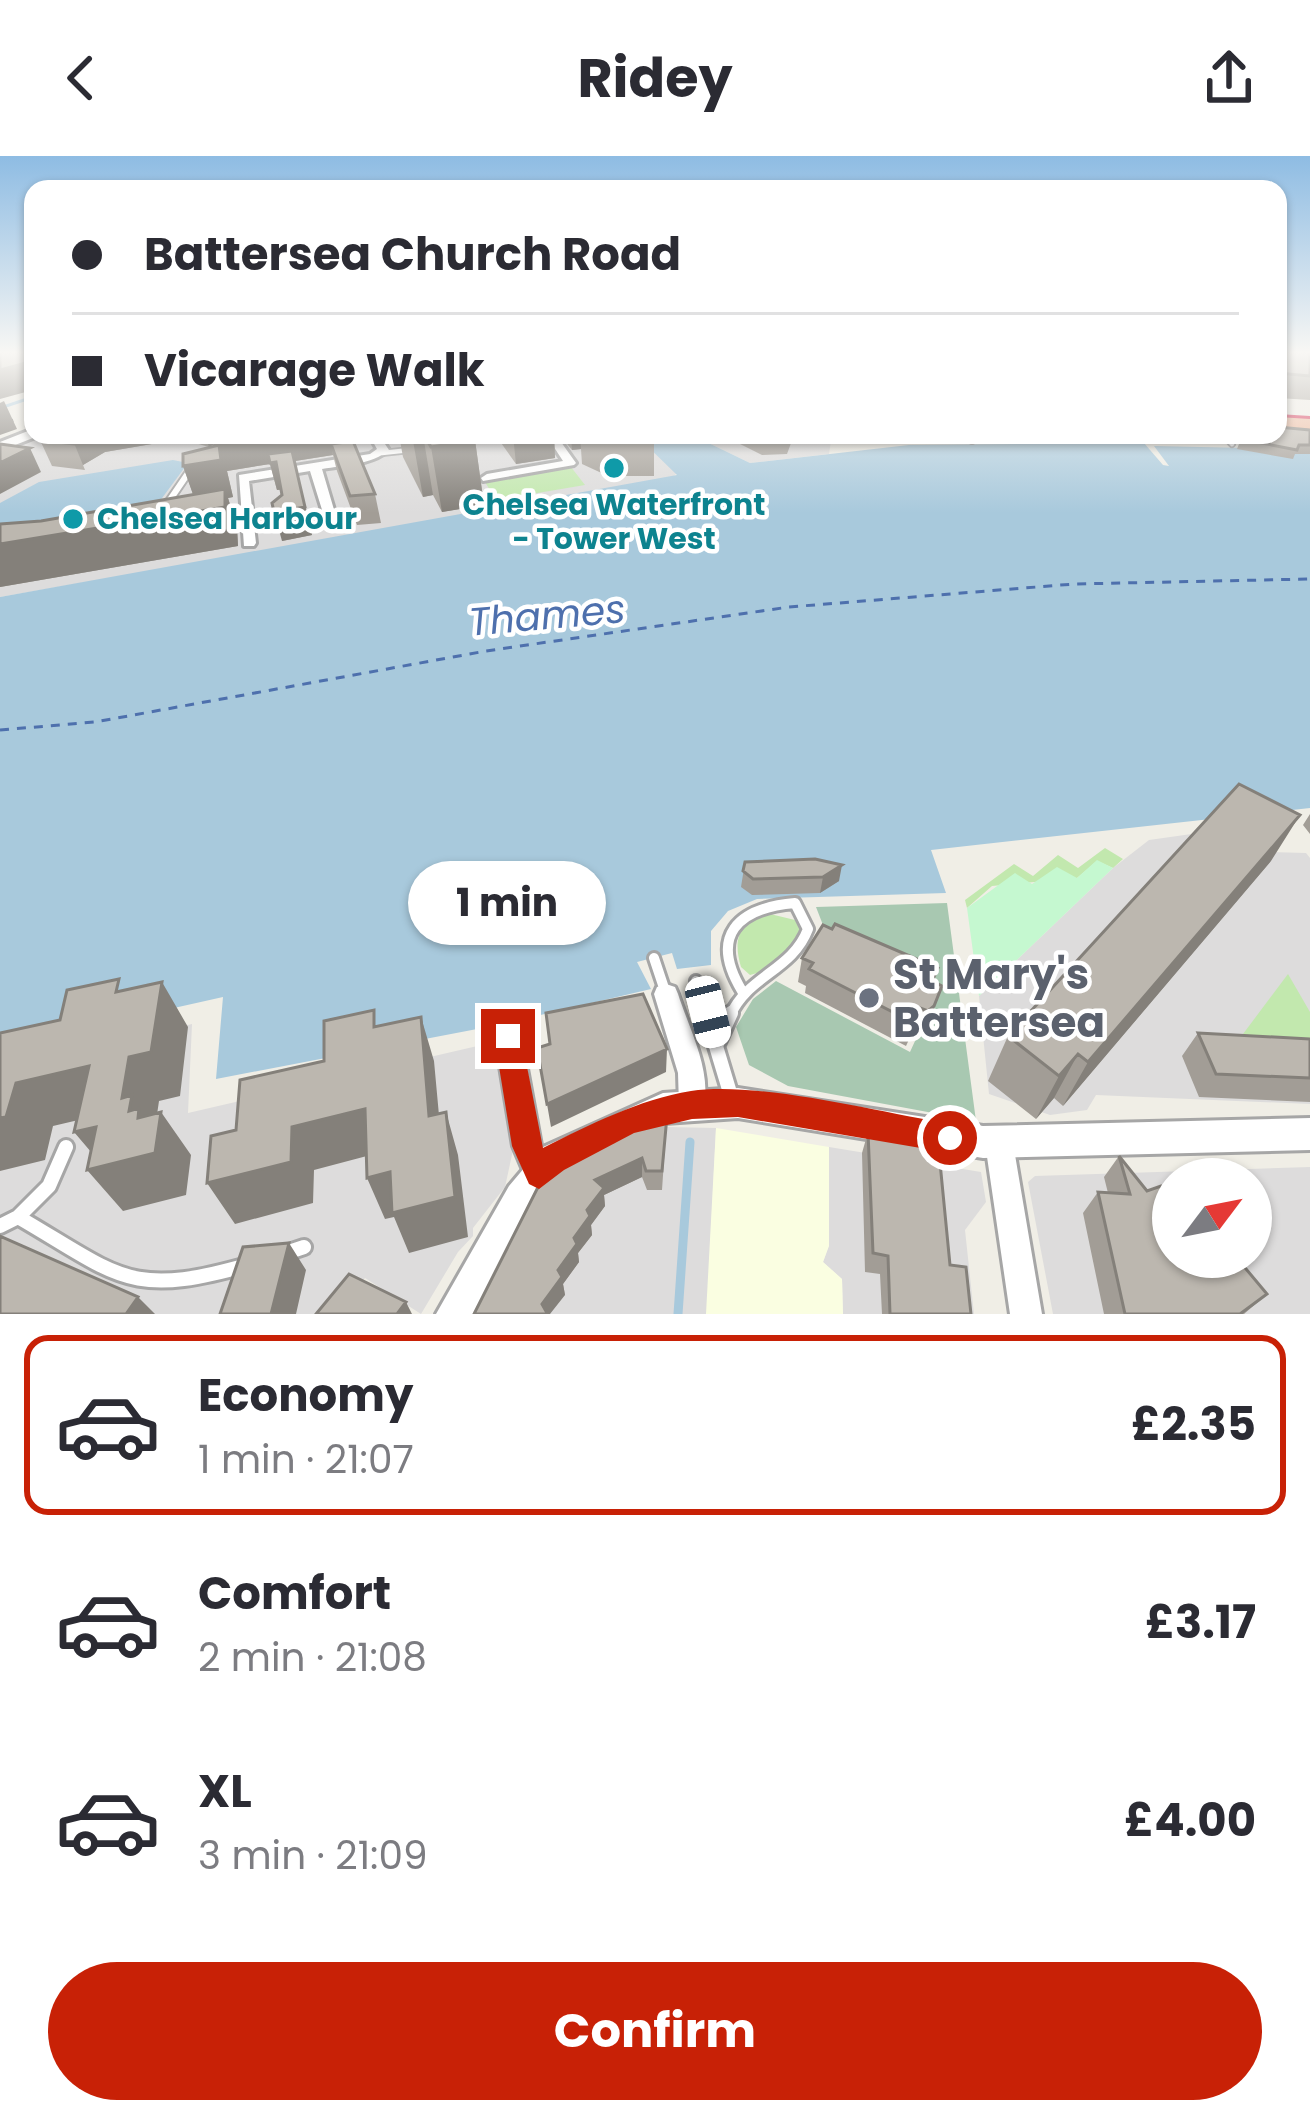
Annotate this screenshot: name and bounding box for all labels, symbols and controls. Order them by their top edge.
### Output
text: Ridey [577,40,733,116]
icon: back [48,45,114,111]
icon: share [1196,45,1262,111]
text: Battersea Church Road [144,223,681,286]
text: Vicarage Walk [144,339,485,402]
marker: Chelsea Waterfront - Tower West [601,455,627,481]
place label: Chelsea Waterfront - Tower West [463,483,765,560]
place label: Chelsea Harbour [97,497,357,540]
marker: Chelsea Harbour [60,506,86,532]
water label: Thames [466,581,628,650]
callout: 1 min [409,862,607,946]
text: 1 min [456,875,558,930]
place label: St Mary's Battersea [893,945,1105,1052]
car [682,973,734,1051]
marker: St Mary's Battersea [856,985,882,1011]
route end [481,1009,535,1063]
route start [923,1111,977,1165]
north arrow [1152,1158,1272,1278]
map controls [1152,1158,1272,1278]
text: Economy [198,1364,413,1427]
icon: car [54,1371,162,1479]
text: £2.35 [1131,1393,1256,1456]
text: 1 min · 21:07 [198,1432,414,1487]
text: Comfort [198,1562,391,1625]
icon: car [54,1569,162,1677]
text: £3.17 [1145,1591,1256,1654]
text: 2 min · 21:08 [198,1630,427,1685]
text: XL [198,1760,252,1823]
icon: car [54,1767,162,1875]
text: £4.00 [1124,1789,1256,1852]
text: 3 min · 21:09 [198,1828,427,1883]
button: Confirm [48,1962,1262,2100]

